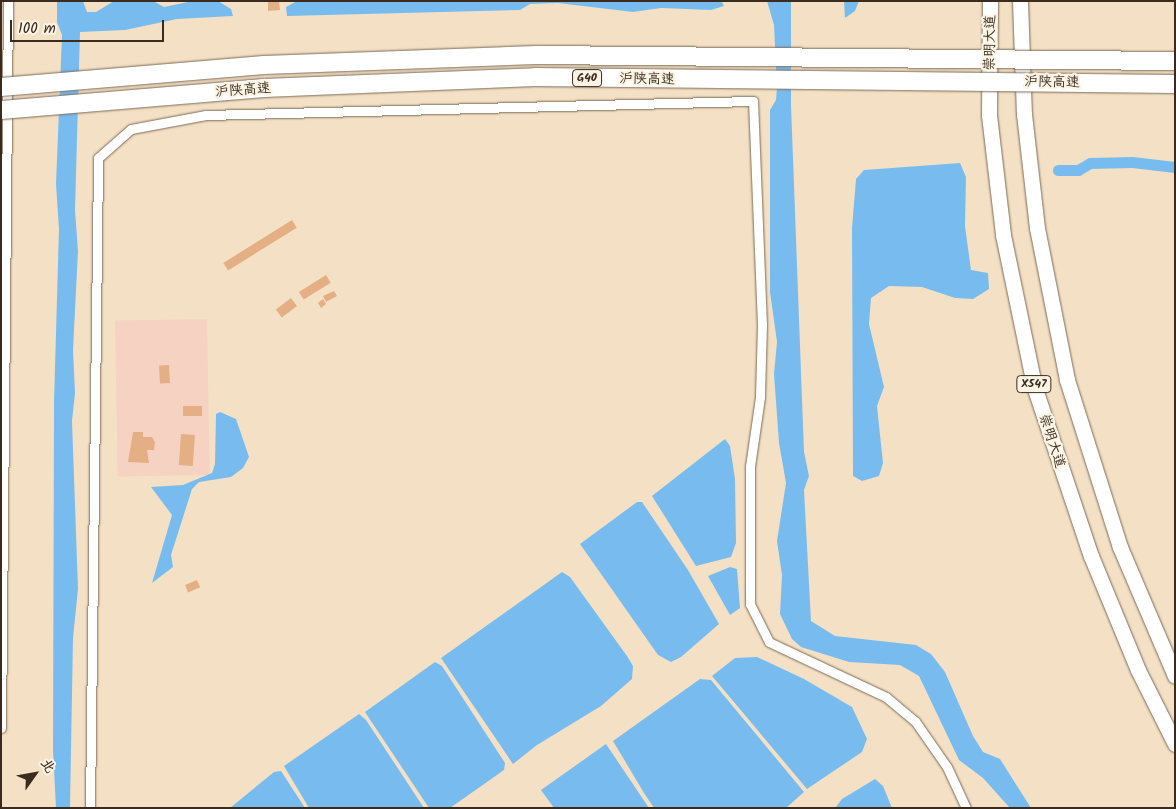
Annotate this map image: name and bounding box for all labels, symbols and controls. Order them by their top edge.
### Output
scale bar [12,10,166,42]
street label: 崇明大道 [981,15,999,71]
text: 100 m [18,17,56,41]
road number: G40 [572,68,602,88]
street label: 沪陕高速 [619,70,675,88]
street label: 沪陕高速 [1024,73,1080,91]
street label: 沪陕高速 [214,80,272,100]
road number: X547 [1015,374,1053,394]
street label: 崇明大道 [1035,412,1069,470]
north arrow [10,749,60,799]
text: 北 [35,754,61,778]

